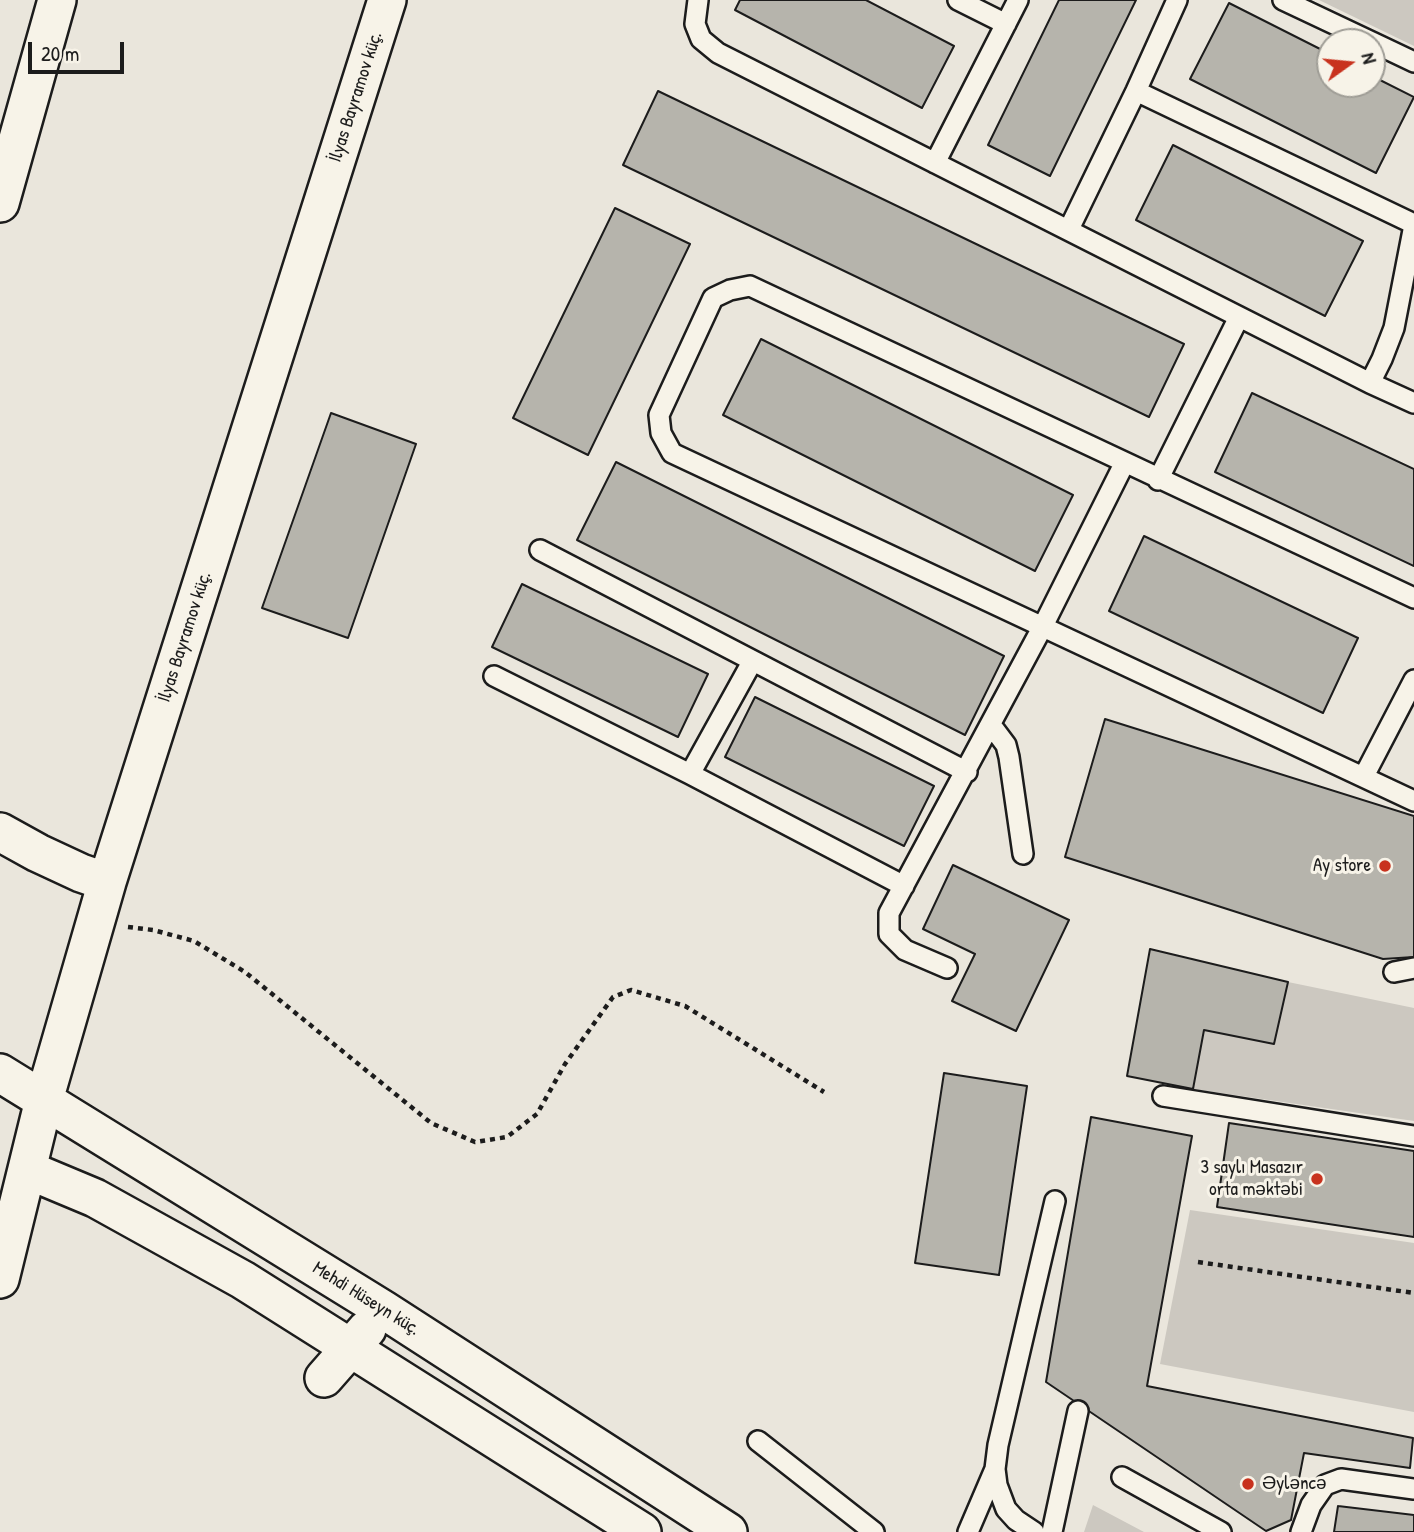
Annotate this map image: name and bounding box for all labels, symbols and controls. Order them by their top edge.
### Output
scale bar [32,28,128,72]
north arrow [1316,28,1386,98]
street label: İlyas Bayramov küç. [324,29,388,165]
text: 20 m [41,39,79,68]
text: N [1355,50,1383,66]
street label: İlyas Bayramov küç. [153,569,217,705]
place label: Ay store [1313,855,1371,877]
marker: Ay store [1377,858,1393,874]
place label: 3 saylı Masazır orta məktəbi [1200,1157,1303,1201]
marker: 3 saylı Masazır orta məktəbi [1309,1171,1325,1187]
street label: Mehdi Hüseyn küç. [308,1257,424,1341]
place label: Əyləncə [1262,1473,1326,1495]
marker: Əyləncə [1240,1476,1256,1492]

